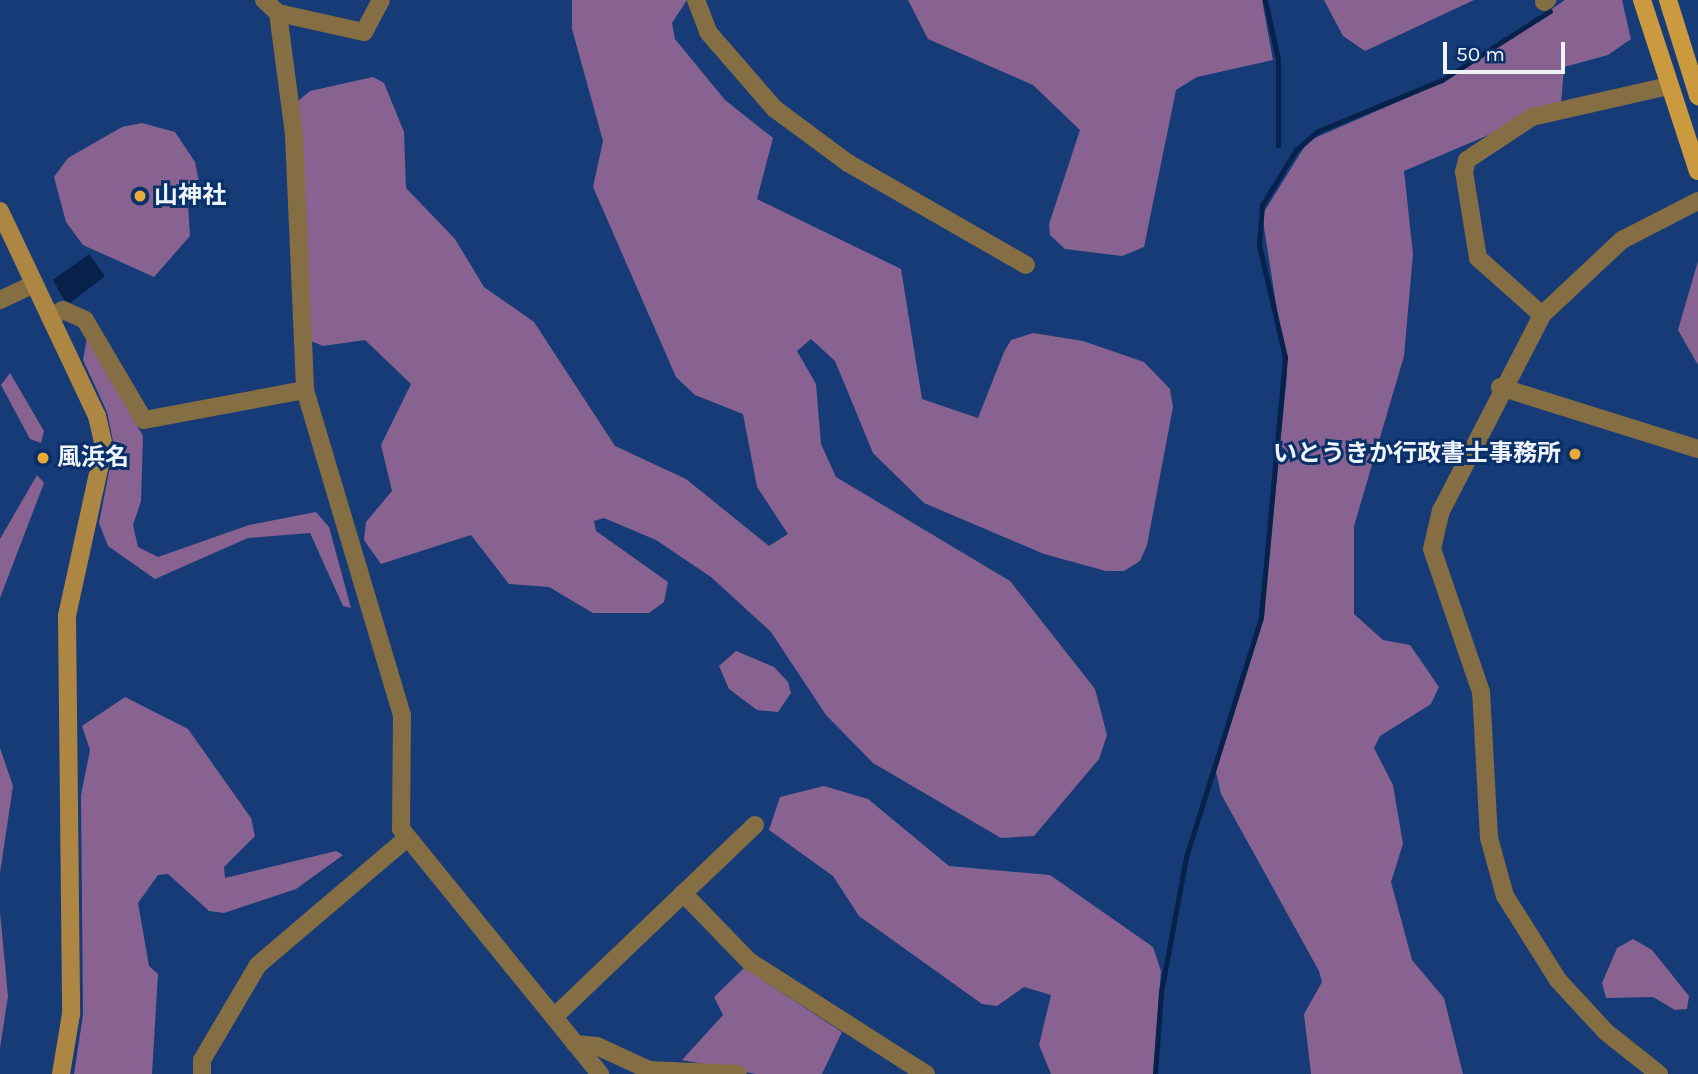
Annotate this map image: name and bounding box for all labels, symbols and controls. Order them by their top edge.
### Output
scale bar [1446,28,1568,72]
text: 50 m [1456,42,1505,66]
place label: 山神社 [154,182,226,210]
marker: 山神社 [132,188,148,204]
place label: いとうきか行政書士事務所 [1273,440,1561,468]
place label: 風浜名 [57,444,129,472]
marker: いとうきか行政書士事務所 [1567,446,1583,462]
marker: 風浜名 [35,450,51,466]

